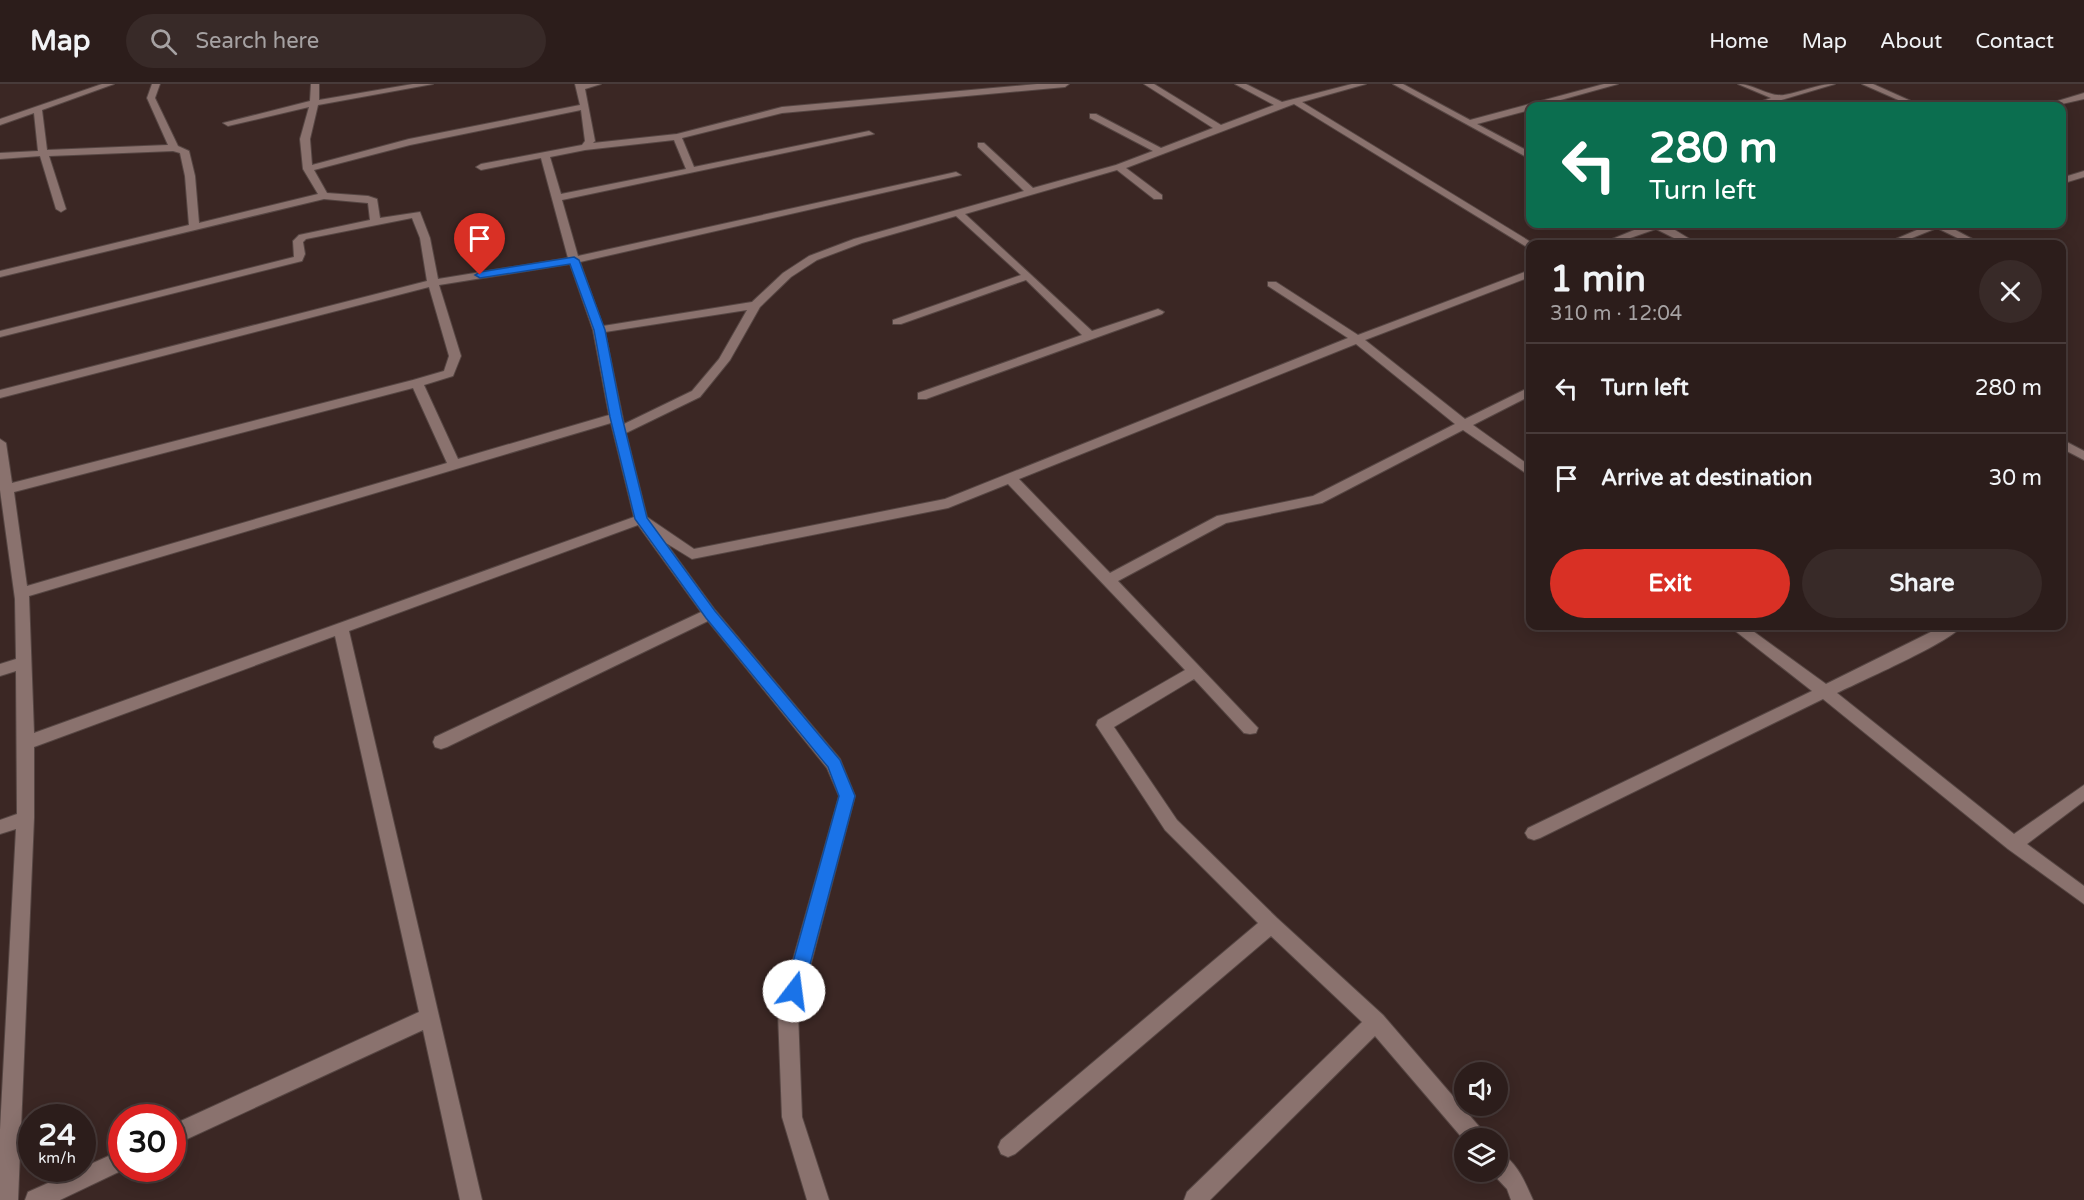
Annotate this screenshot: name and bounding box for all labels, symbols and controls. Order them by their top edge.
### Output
search box [126,14,546,68]
text: Map [30,24,90,58]
icon: search [147,25,180,58]
text: Search here [195,28,319,54]
text: Home [1709,29,1769,54]
text: Map [1802,29,1847,54]
text: About [1880,29,1942,54]
text: Contact [1975,29,2054,54]
text: 280 m [1649,123,1778,174]
icon: left [1550,126,1628,204]
text: Turn left [1649,174,1756,207]
pin [454,213,505,275]
icon: arrive [463,222,496,255]
text: 1 min [1550,258,1646,301]
button: close [1979,260,2042,323]
text: 310 m · 12:04 [1550,302,1682,326]
icon: left [1550,372,1583,405]
text: Turn left [1601,375,1689,401]
text: 280 m [1975,375,2042,401]
icon: arrive [1550,462,1583,495]
text: Arrive at destination [1601,465,1812,491]
text: 30 m [1988,465,2042,491]
button: Exit [1550,549,1790,618]
button: Share [1802,549,2042,618]
position arrow [762,959,826,1023]
map controls [1454,1062,1508,1182]
button: sound [1454,1062,1508,1116]
speed limit sign: 30 [108,1104,186,1182]
text: 24 [38,1117,76,1154]
button: layers [1454,1128,1508,1182]
text: km/h [38,1149,76,1167]

